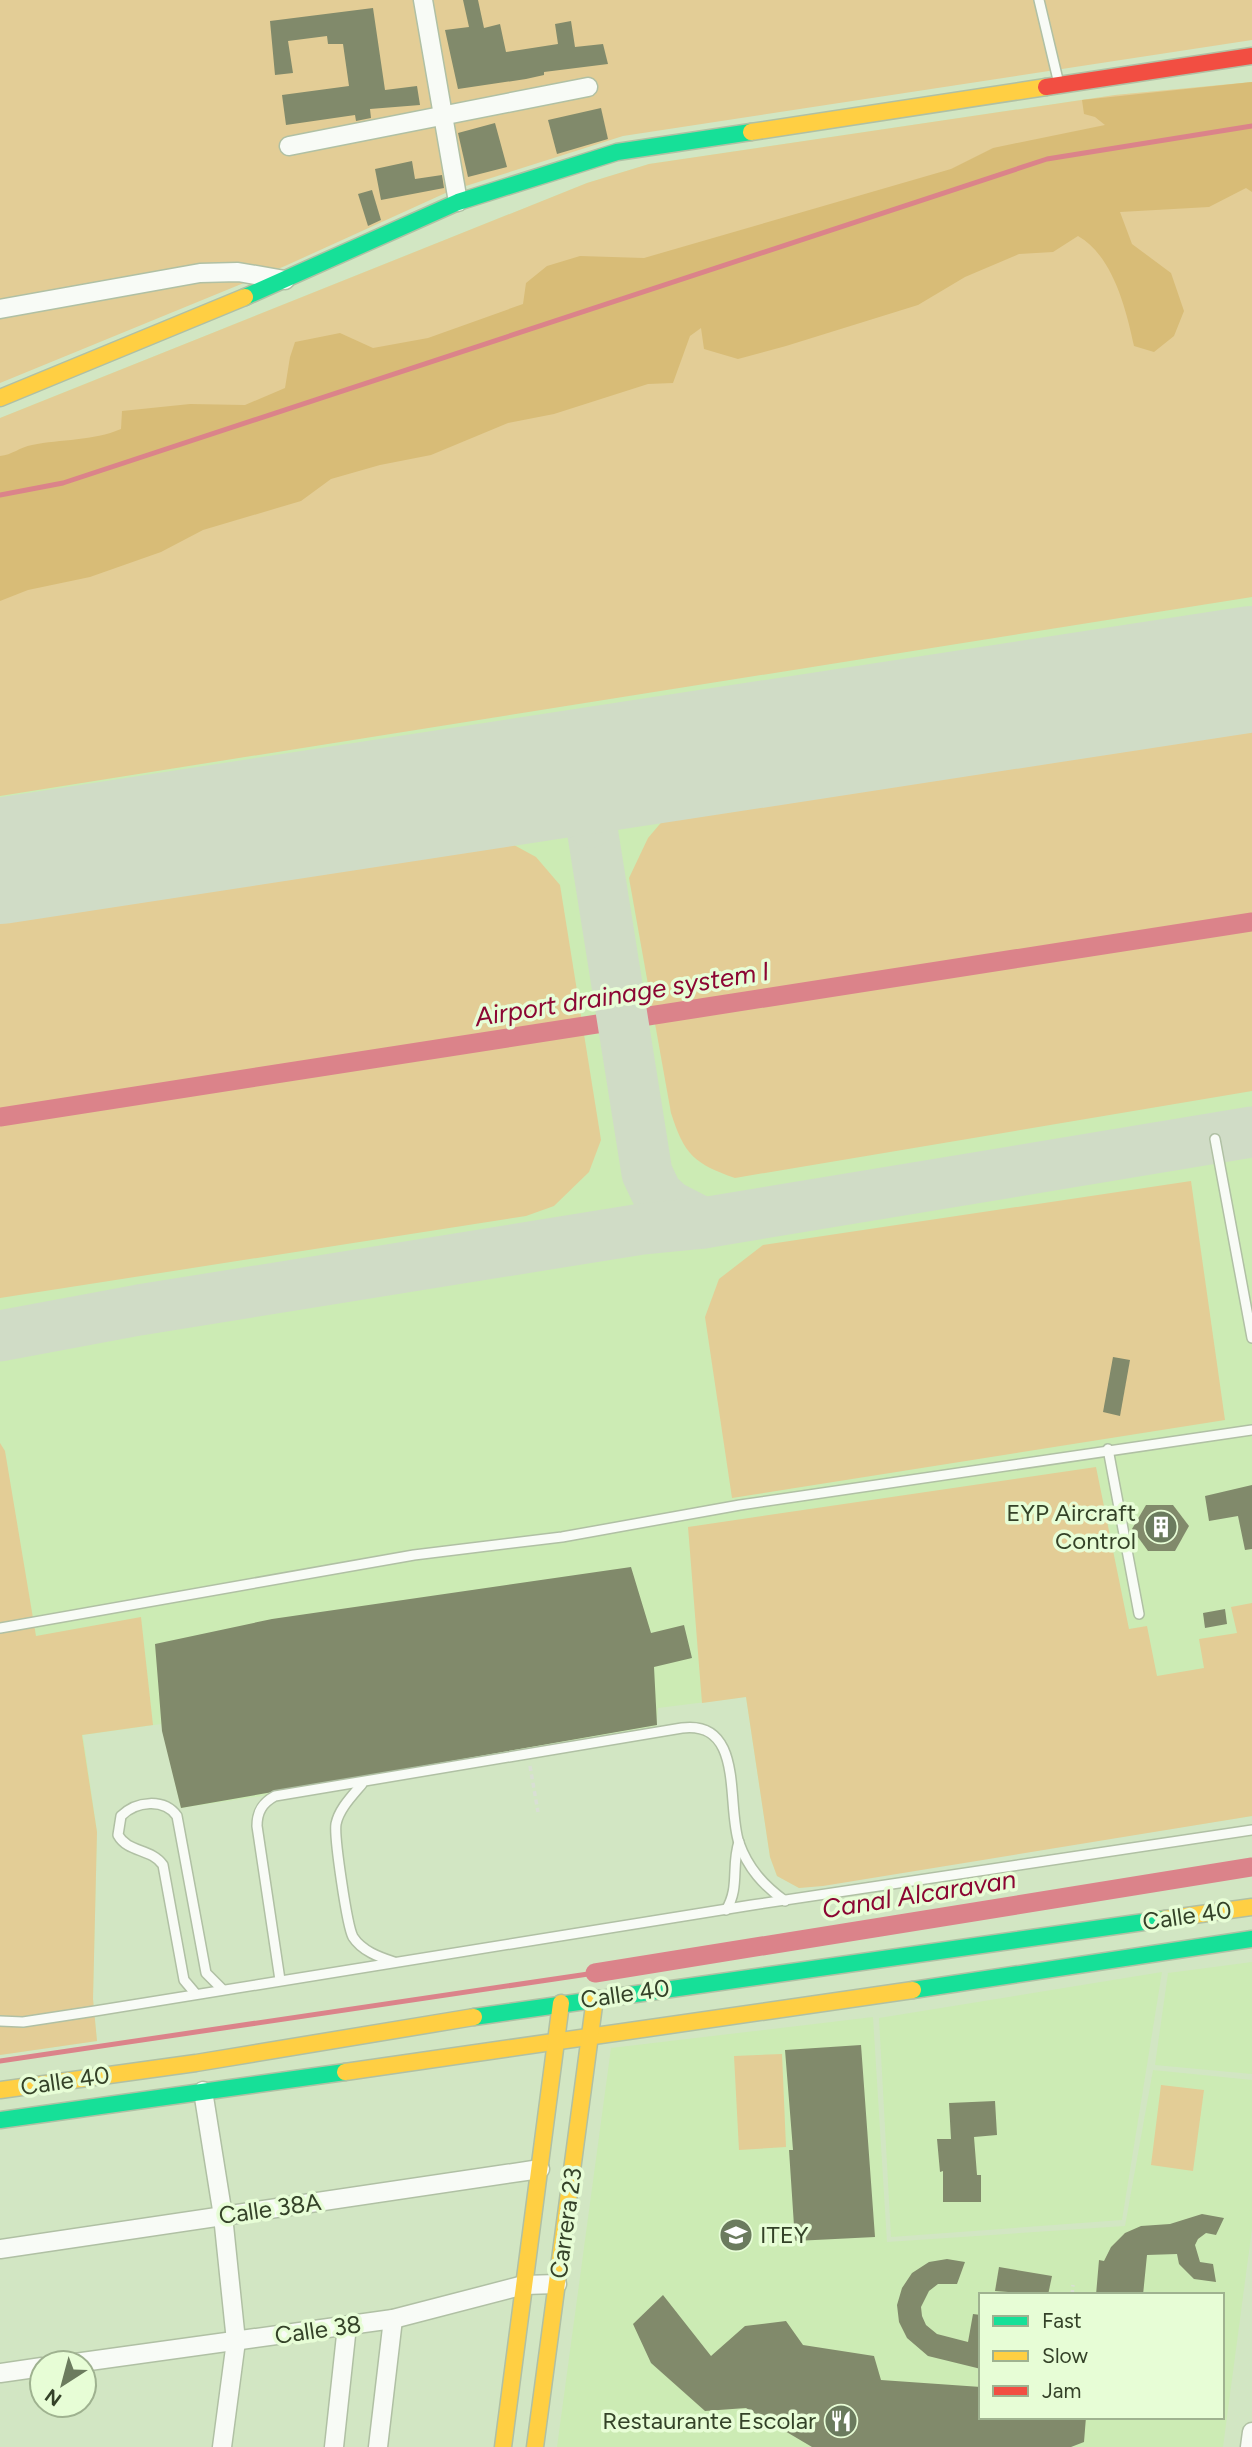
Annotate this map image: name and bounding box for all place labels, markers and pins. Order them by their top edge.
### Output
place label: EYP Aircraft Control [1006,1498,1136,1555]
building icon: EYP Aircraft Control [1142,1508,1180,1546]
school or university icon: ITEY [717,2216,755,2254]
place label: ITEY [760,2220,809,2249]
restaurant icon: Restaurante Escolar [822,2402,860,2440]
place label: Restaurante Escolar [602,2406,816,2435]

